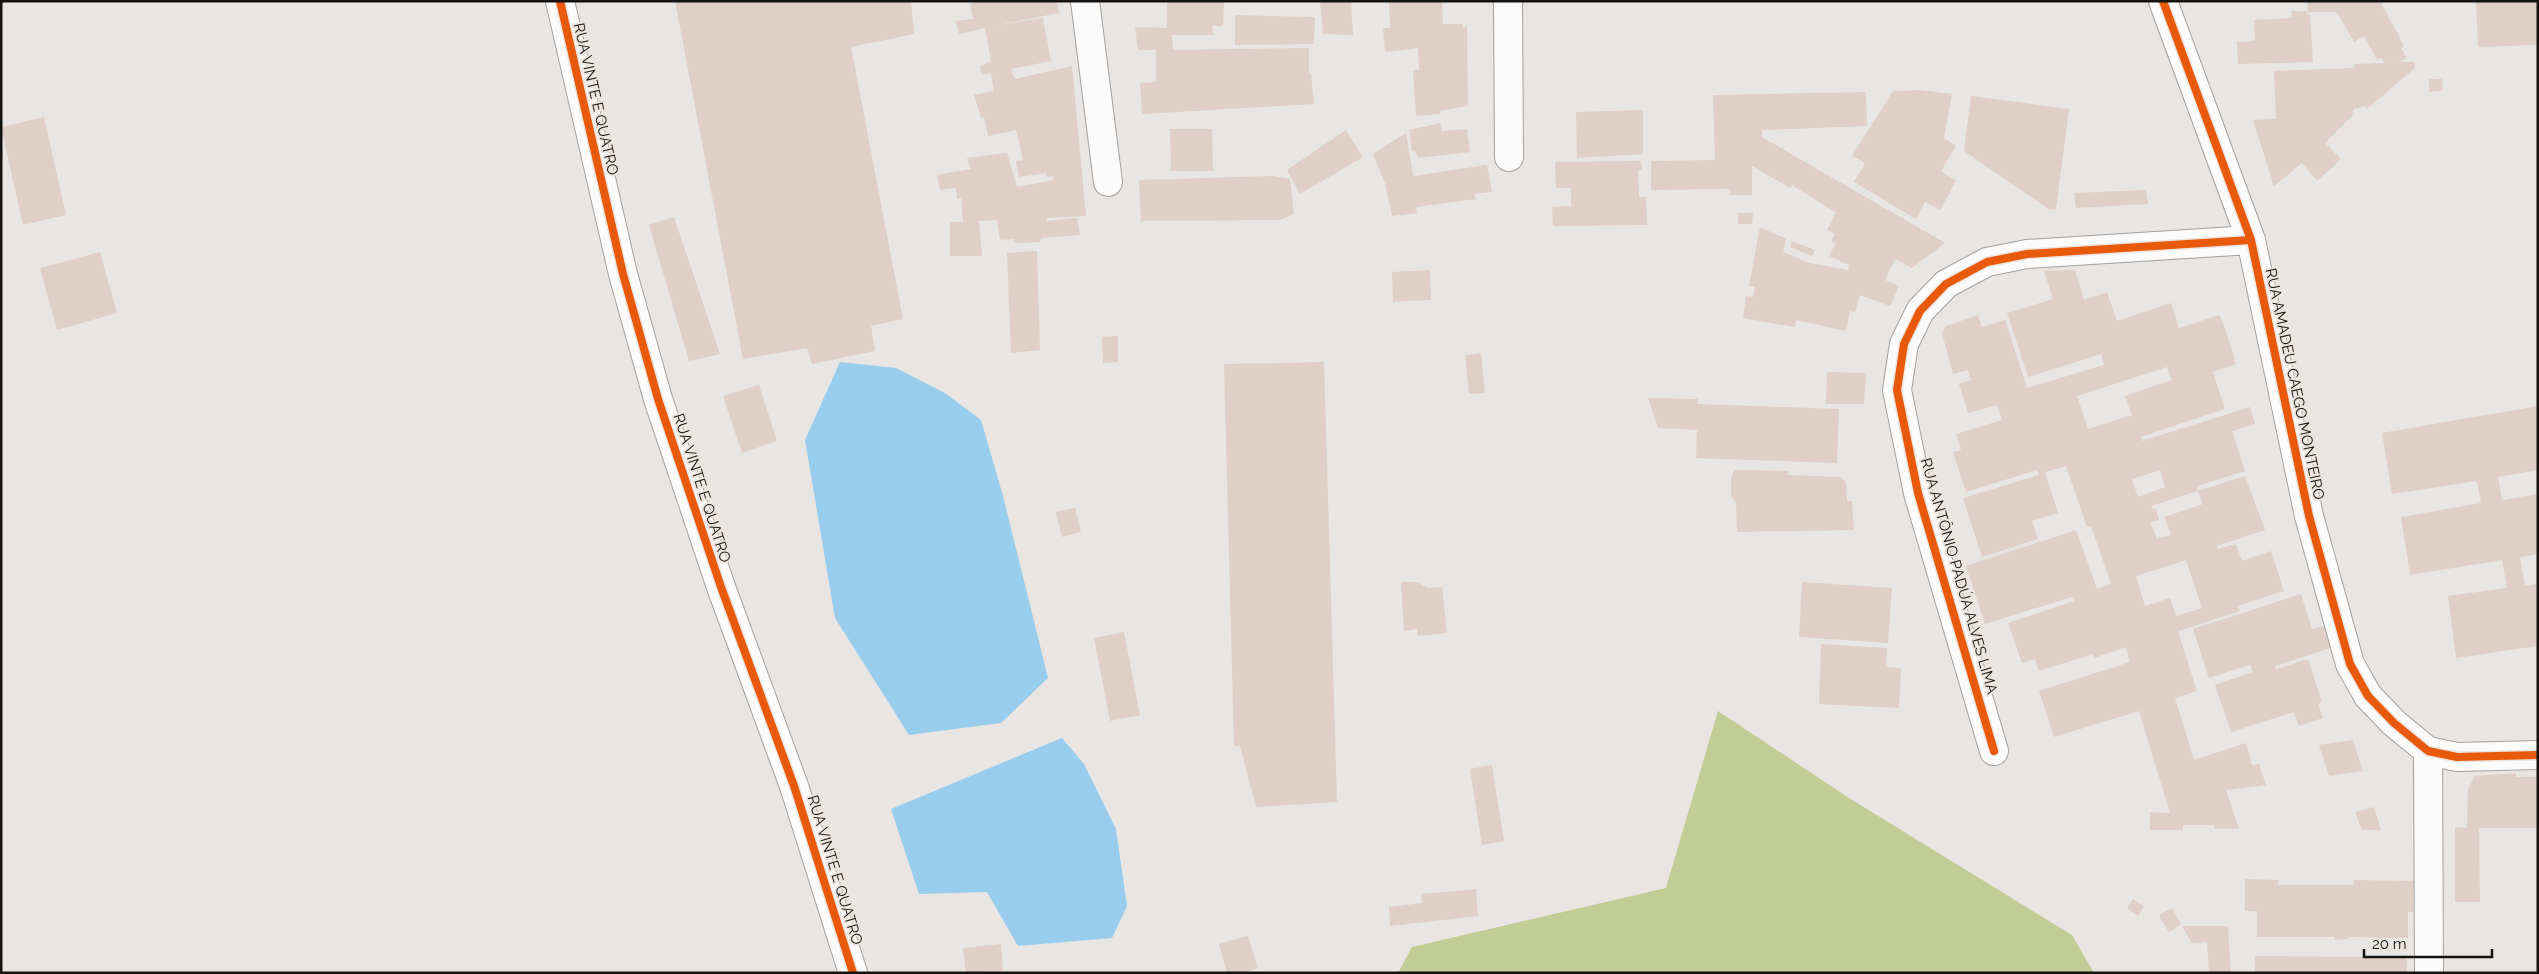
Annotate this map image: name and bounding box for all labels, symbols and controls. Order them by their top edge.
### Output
street label: RUA VINTE E QUATRO [570,21,622,177]
street label: RUA AMADEU CAEGO MONTEIRO [2262,267,2328,501]
street label: RUA VINTE E QUATRO [669,411,735,565]
street label: RUA ANTÔNIO PADÚA ALVES LIMA [1917,456,2001,696]
street label: RUA VINTE E QUATRO [804,793,866,947]
scale bar [2364,926,2492,958]
text: 20 m [2372,935,2407,953]

